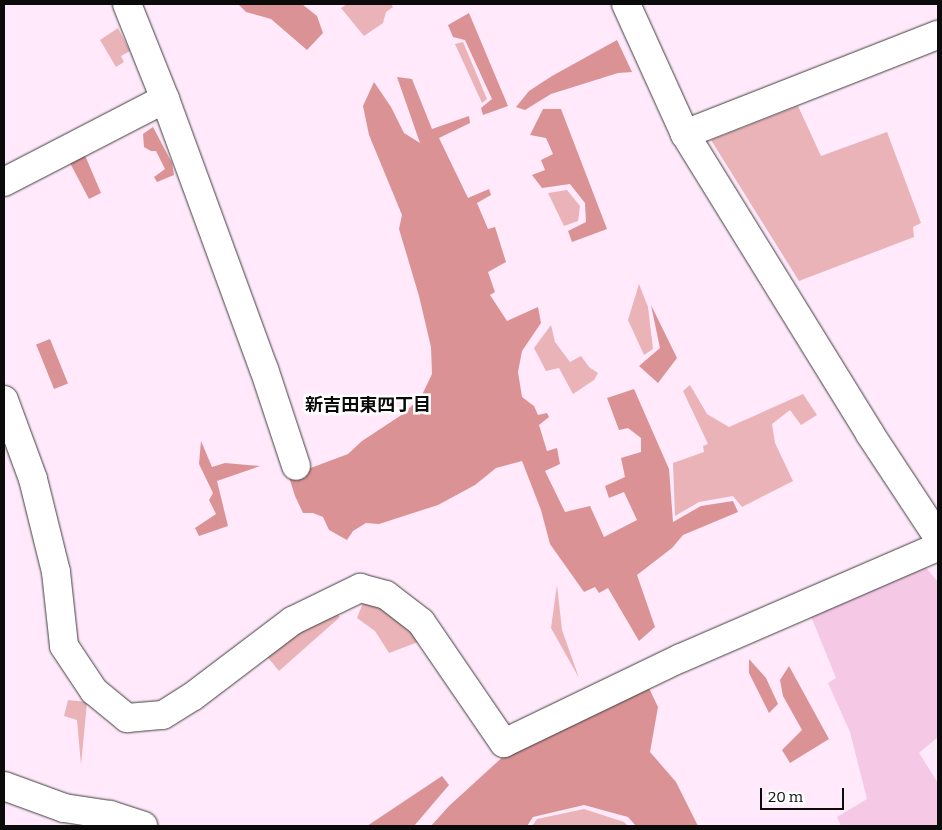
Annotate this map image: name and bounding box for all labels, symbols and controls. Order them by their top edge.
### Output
district label: 新吉田東四丁目 [305,394,431,416]
scale bar [762,778,846,810]
text: 20 m [768,788,803,806]

